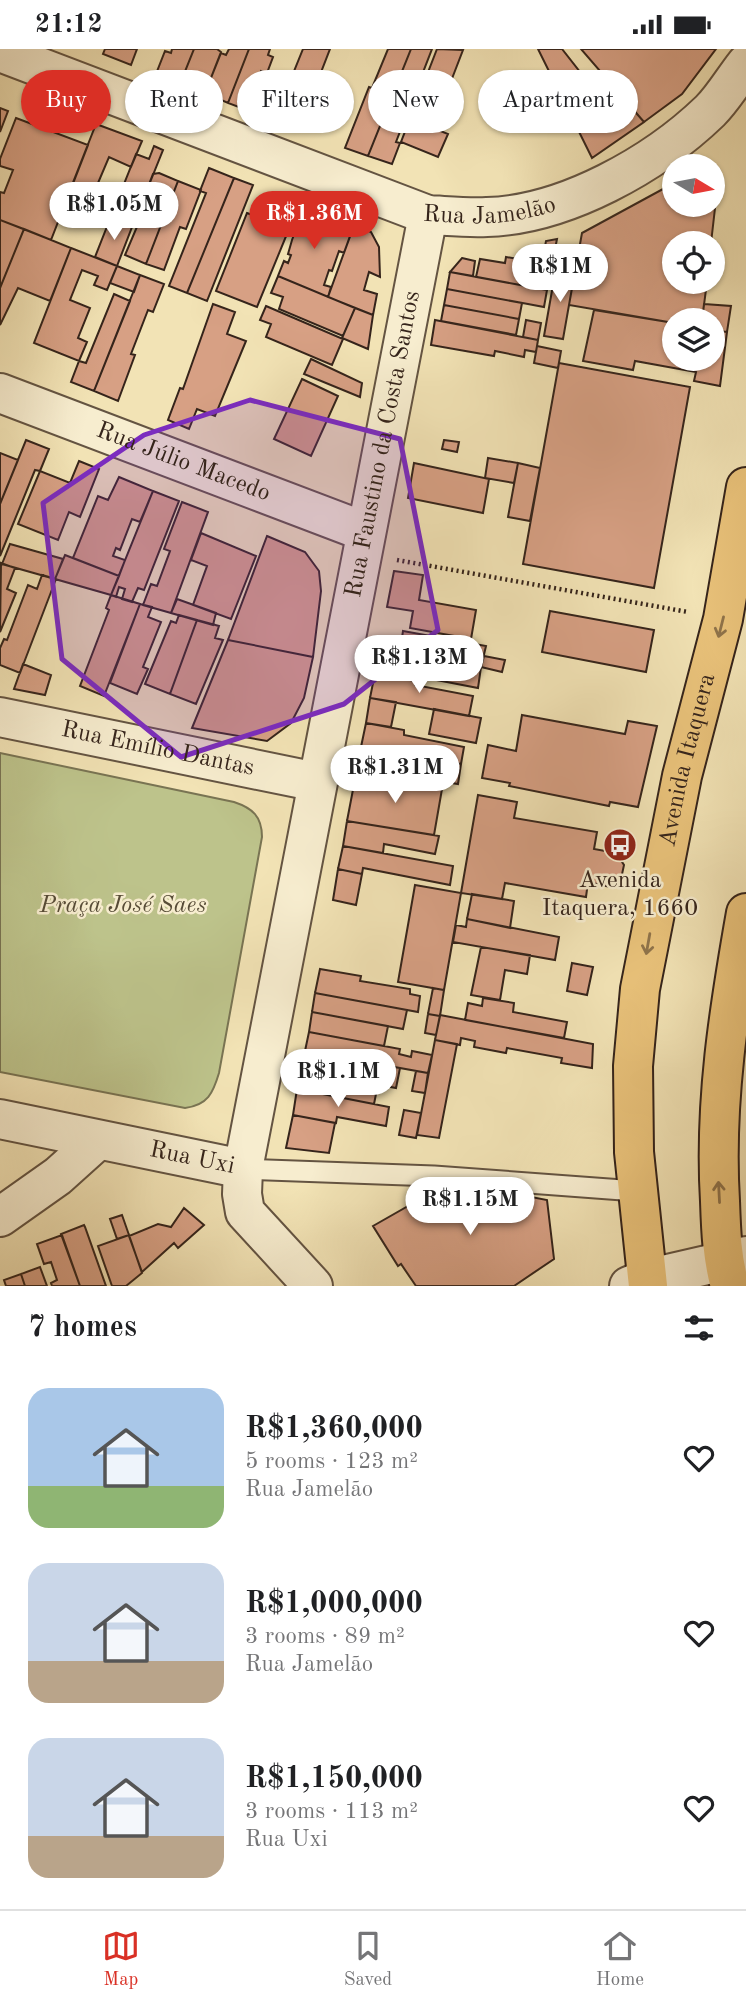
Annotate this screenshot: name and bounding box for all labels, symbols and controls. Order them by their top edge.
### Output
text: 21:12 [35,12,103,38]
chip: Buy [21,70,111,133]
chip: Rent [125,70,223,133]
chip: Filters [237,70,354,133]
chip: New [368,70,464,133]
chip: Apartment [478,70,638,133]
north arrow [662,154,724,217]
map controls [662,154,725,371]
pin: R$1.05M [49,183,179,242]
pin: R$1.36M [249,191,379,251]
text: R$1.05M [65,193,163,216]
street label: Rua Jamelão [422,193,559,229]
text: R$1.36M [265,202,363,225]
button: locate [662,231,725,294]
pin: R$1M [519,245,601,304]
text: R$1M [528,255,592,278]
street label: Rua Faustino da Costa Santos [342,289,425,600]
button: layers [662,308,725,371]
street label: Rua Júlio Macedo [93,419,273,506]
one-way arrow [713,615,727,638]
pin: R$1.13M [354,635,484,695]
text: R$1.13M [370,646,468,669]
street label: Avenida Itaquera [656,671,720,849]
street label: Rua Emílio Dantas [59,718,256,781]
pin: R$1.31M [330,745,460,805]
text: R$1.31M [346,756,444,779]
bus stop icon: Avenida Itaquera, 1660 [601,826,639,864]
place label: Avenida Itaquera, 1660 [542,869,698,921]
park label: Praça José Saes [39,894,207,918]
one-way arrow [641,932,654,955]
pin: R$1.1M [281,1049,395,1109]
text: R$1.1M [296,1060,380,1083]
street label: Rua Uxi [147,1138,237,1179]
pin: R$1.15M [405,1177,535,1237]
one-way arrow [712,1181,725,1204]
text: R$1.15M [421,1188,519,1211]
icon: filters [680,1309,718,1347]
text: 7 homes [28,1313,137,1343]
text: R$1,360,000 [245,1414,423,1444]
icon: home [84,1416,168,1500]
icon: heart [680,1439,718,1477]
text: 5 rooms · 123 m² [245,1450,418,1473]
text: Rua Jamelão [245,1478,373,1501]
text: R$1,000,000 [245,1589,423,1619]
icon: home [84,1591,168,1675]
icon: heart [680,1614,718,1652]
text: 3 rooms · 89 m² [245,1625,405,1648]
text: Rua Jamelão [245,1653,373,1676]
text: R$1,150,000 [245,1764,423,1794]
icon: home [84,1766,168,1850]
icon: heart [680,1789,718,1827]
text: 3 rooms · 113 m² [245,1800,418,1823]
text: Rua Uxi [245,1828,328,1851]
tab: Map [102,1927,140,1992]
tab: Saved [344,1927,392,1992]
tab: Home [596,1927,644,1992]

